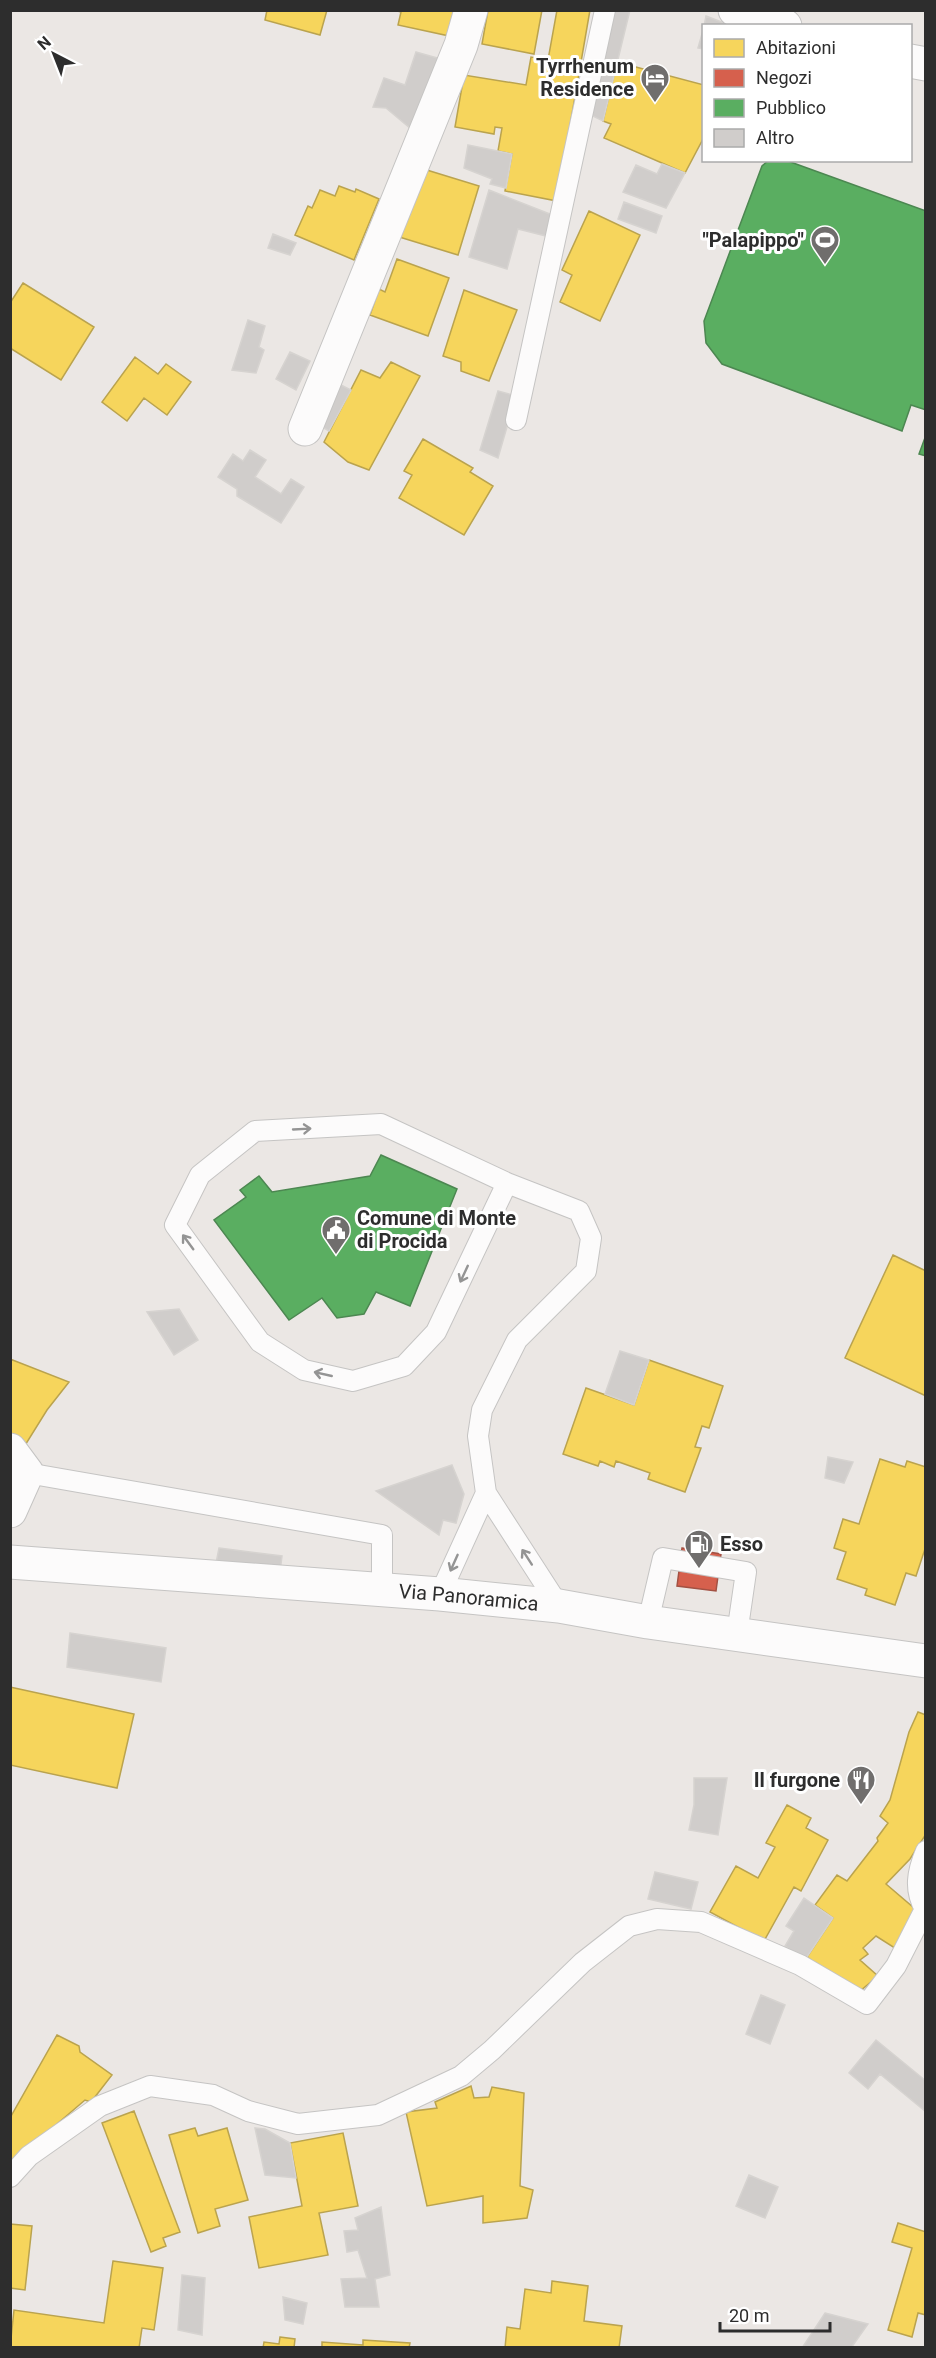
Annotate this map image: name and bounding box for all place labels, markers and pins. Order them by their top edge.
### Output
place label: Tyrrhenum Residence [536,54,634,101]
hotel icon: Tyrrhenum Residence [639,62,671,104]
sports icon: "Palapippo" [809,224,841,266]
place label: "Palapippo" [702,228,804,252]
place label: Comune di Monte di Procida [357,1206,516,1253]
public building icon: Comune di Monte di Procida [320,1214,352,1256]
fuel station icon: Esso [683,1528,715,1570]
place label: Esso [720,1532,763,1556]
restaurant icon: Il furgone [845,1764,877,1806]
place label: Il furgone [754,1768,840,1792]

